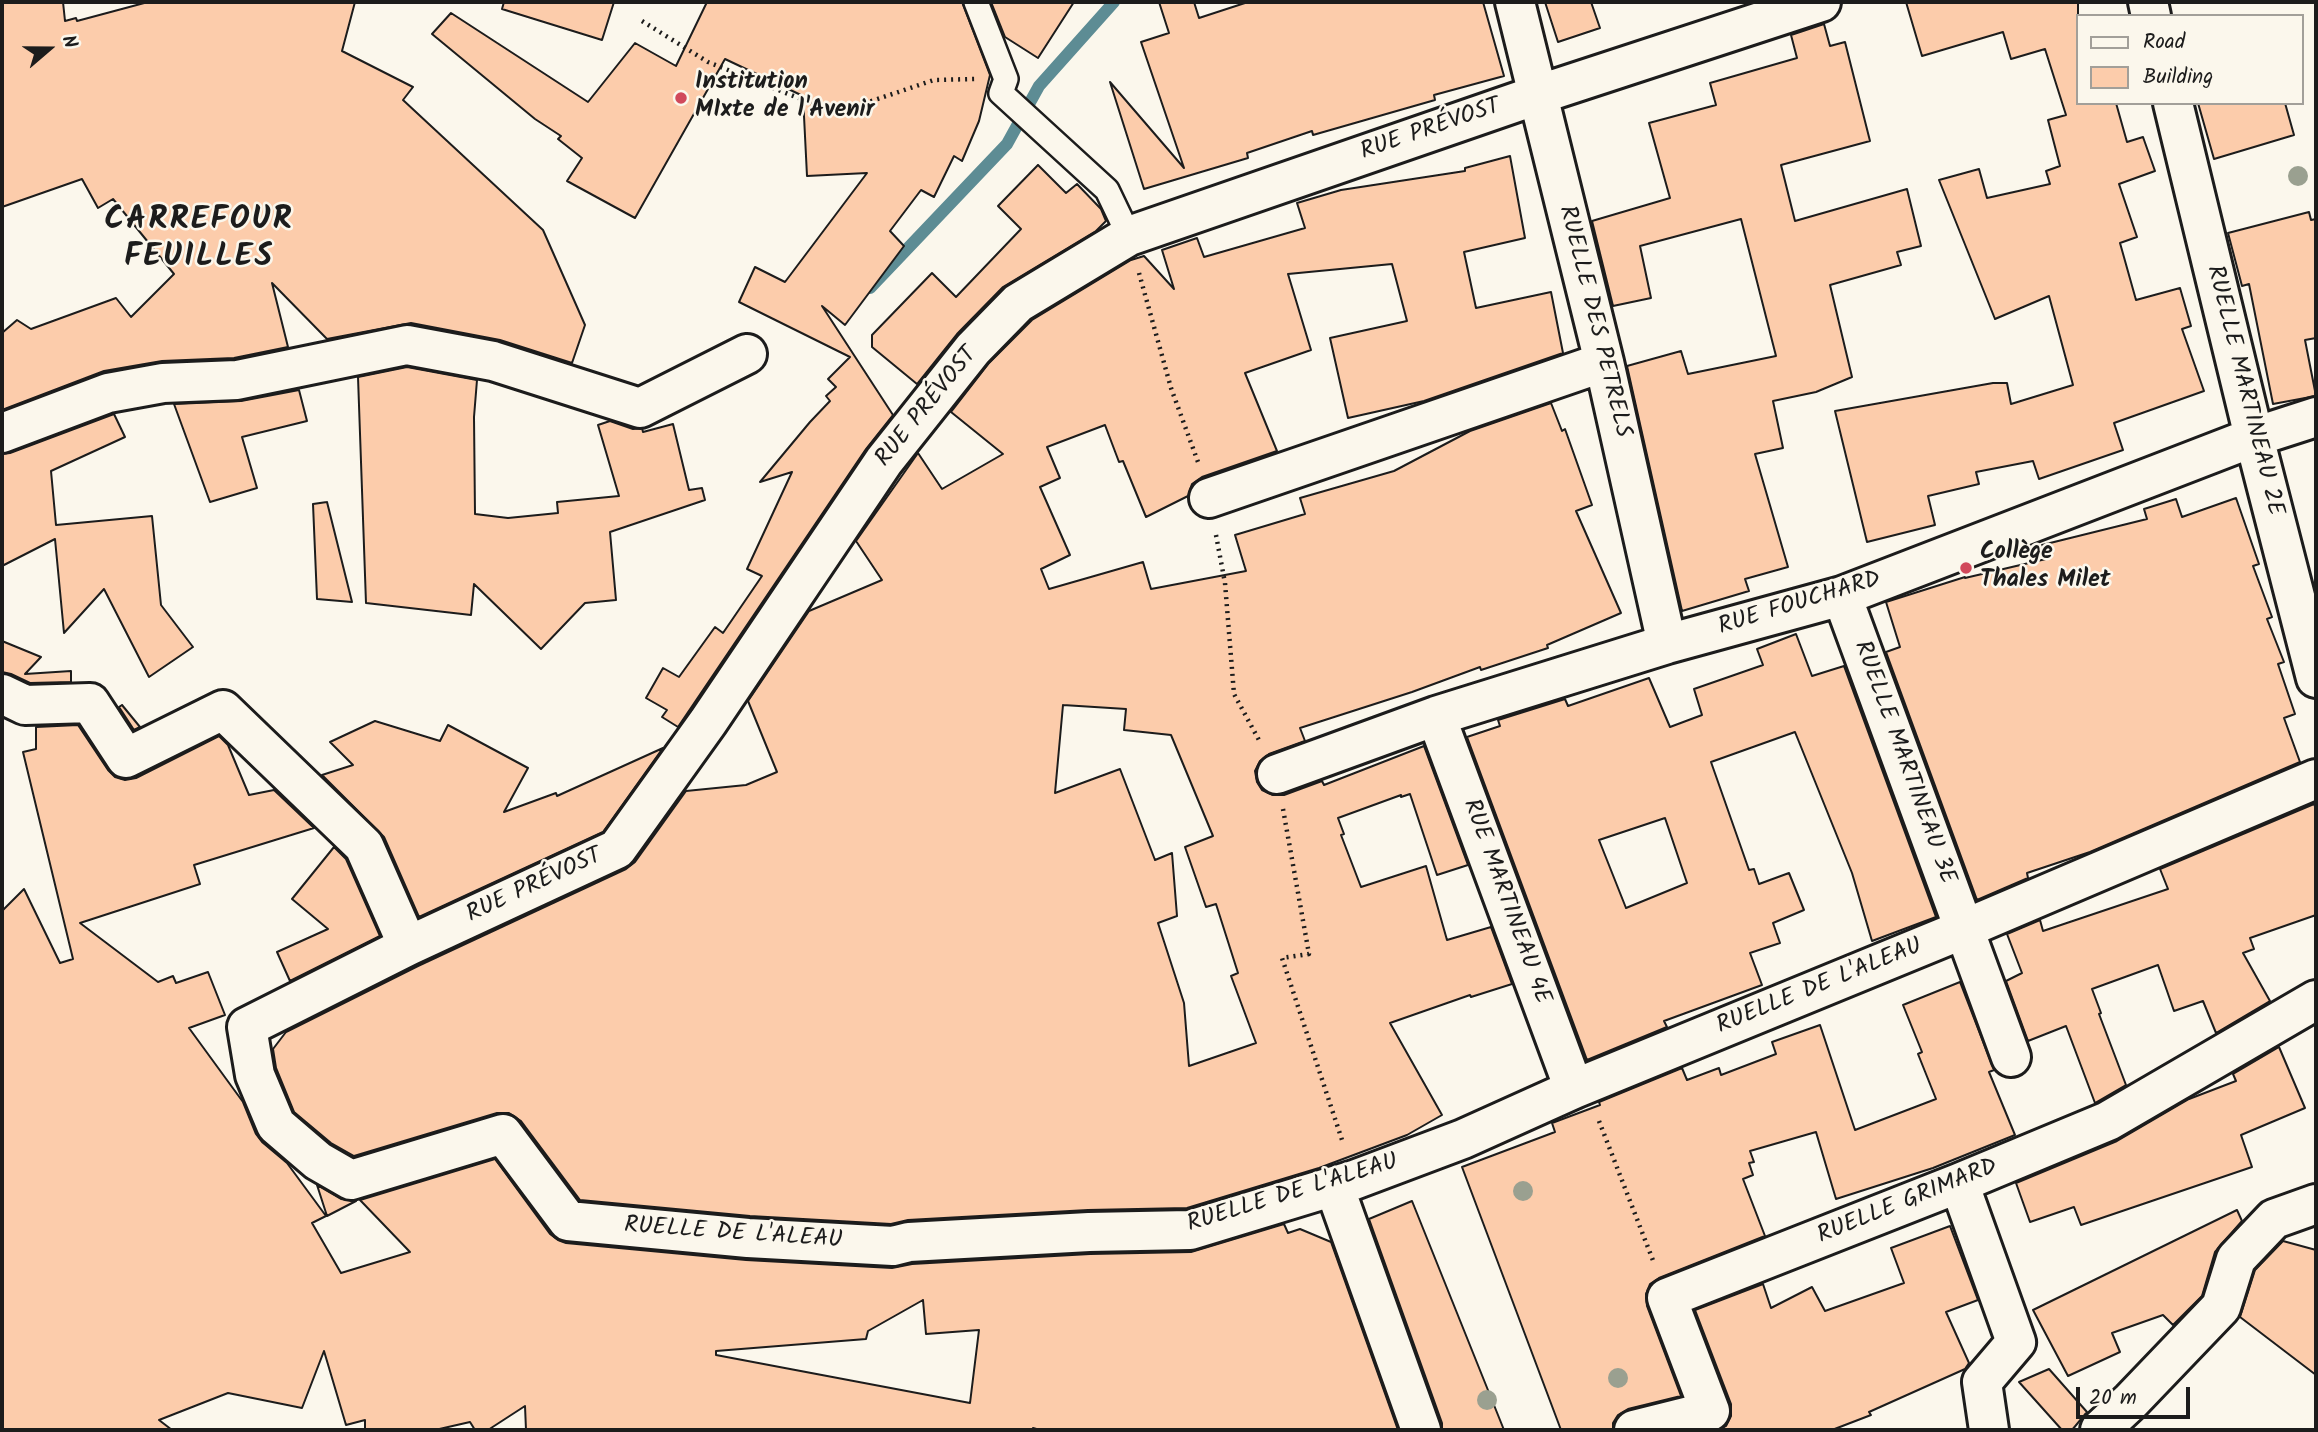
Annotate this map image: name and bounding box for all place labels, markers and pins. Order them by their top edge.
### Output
place label: Institution MIxte de l'Avenir [695,70,874,126]
marker: Institution MIxte de l'Avenir [673,90,689,106]
place label: Collège Thales Milet [1980,540,2111,596]
marker: Collège Thales Milet [1958,560,1974,576]

